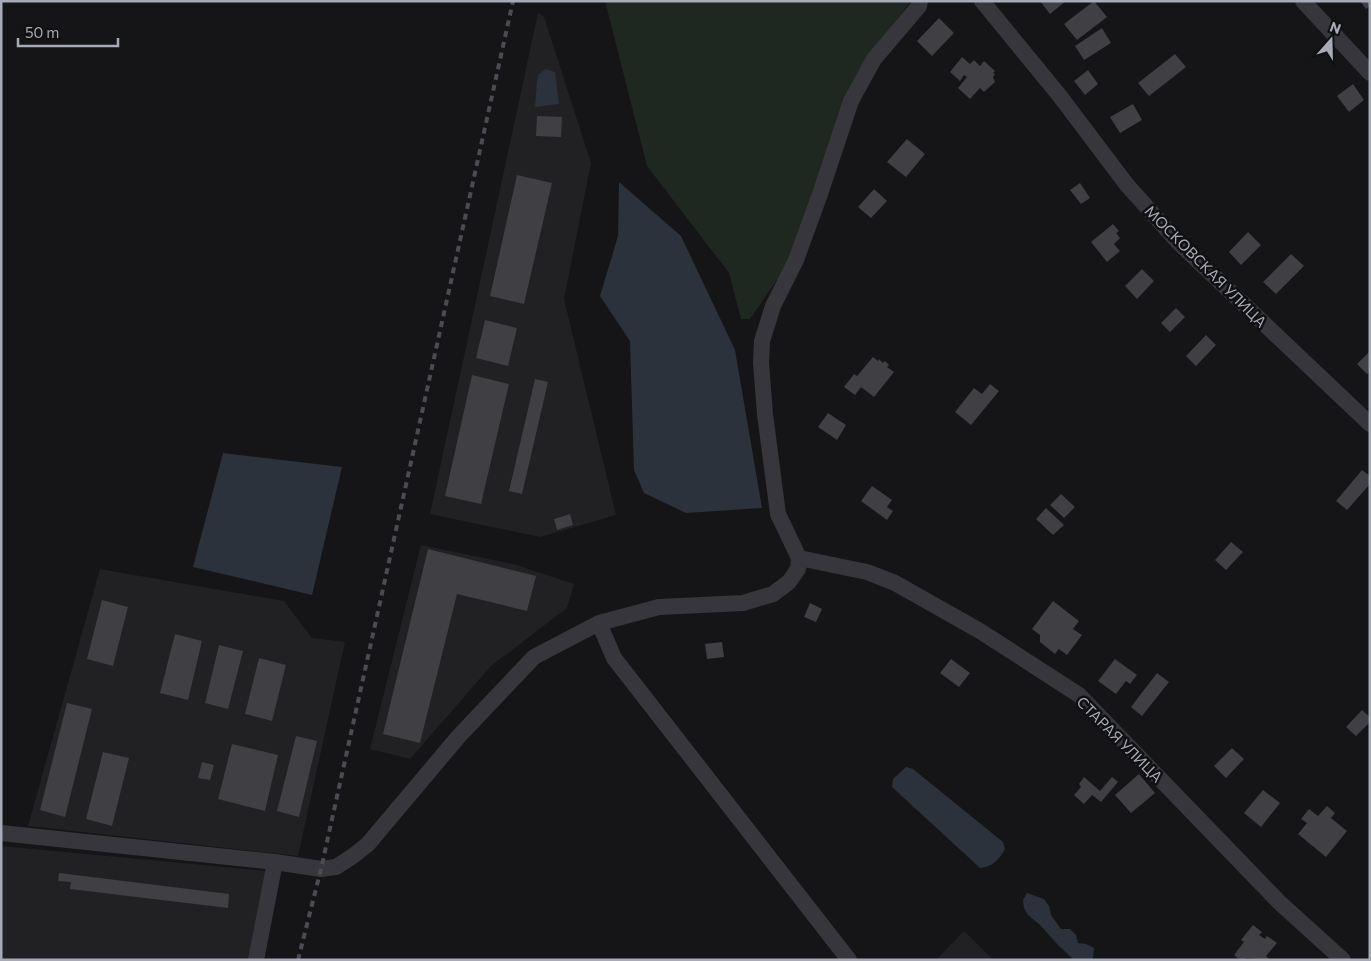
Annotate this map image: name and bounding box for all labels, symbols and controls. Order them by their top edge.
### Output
scale bar [18,15,118,47]
north arrow [1306,15,1356,65]
text: N [1328,18,1343,37]
text: 50 m [25,23,59,41]
street label: МОСКОВСКАЯ УЛИЦА [1141,201,1271,331]
street label: СТАРАЯ УЛИЦА [1073,692,1167,786]

